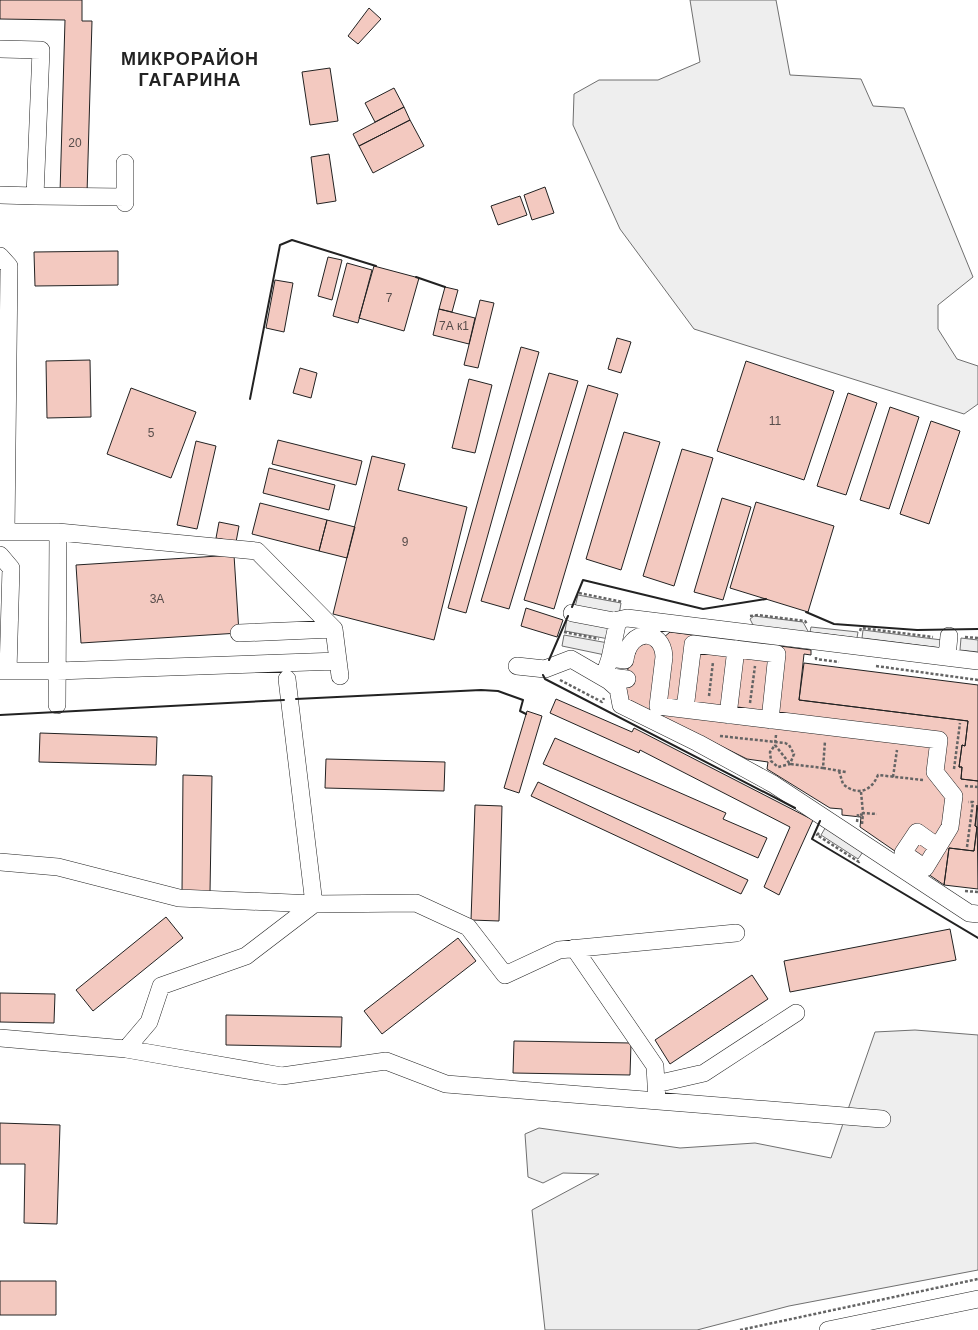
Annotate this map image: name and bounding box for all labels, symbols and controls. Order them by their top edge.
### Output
district label: МИКРОРАЙОН ГАГАРИНА [121,48,259,90]
house number: 20 [68,136,82,150]
house number: 7 [386,291,393,305]
house number: 7А к1 [439,319,469,333]
house number: 11 [769,414,782,428]
house number: 5 [148,426,155,440]
house number: 9 [402,535,409,549]
house number: 3А [150,592,164,606]

